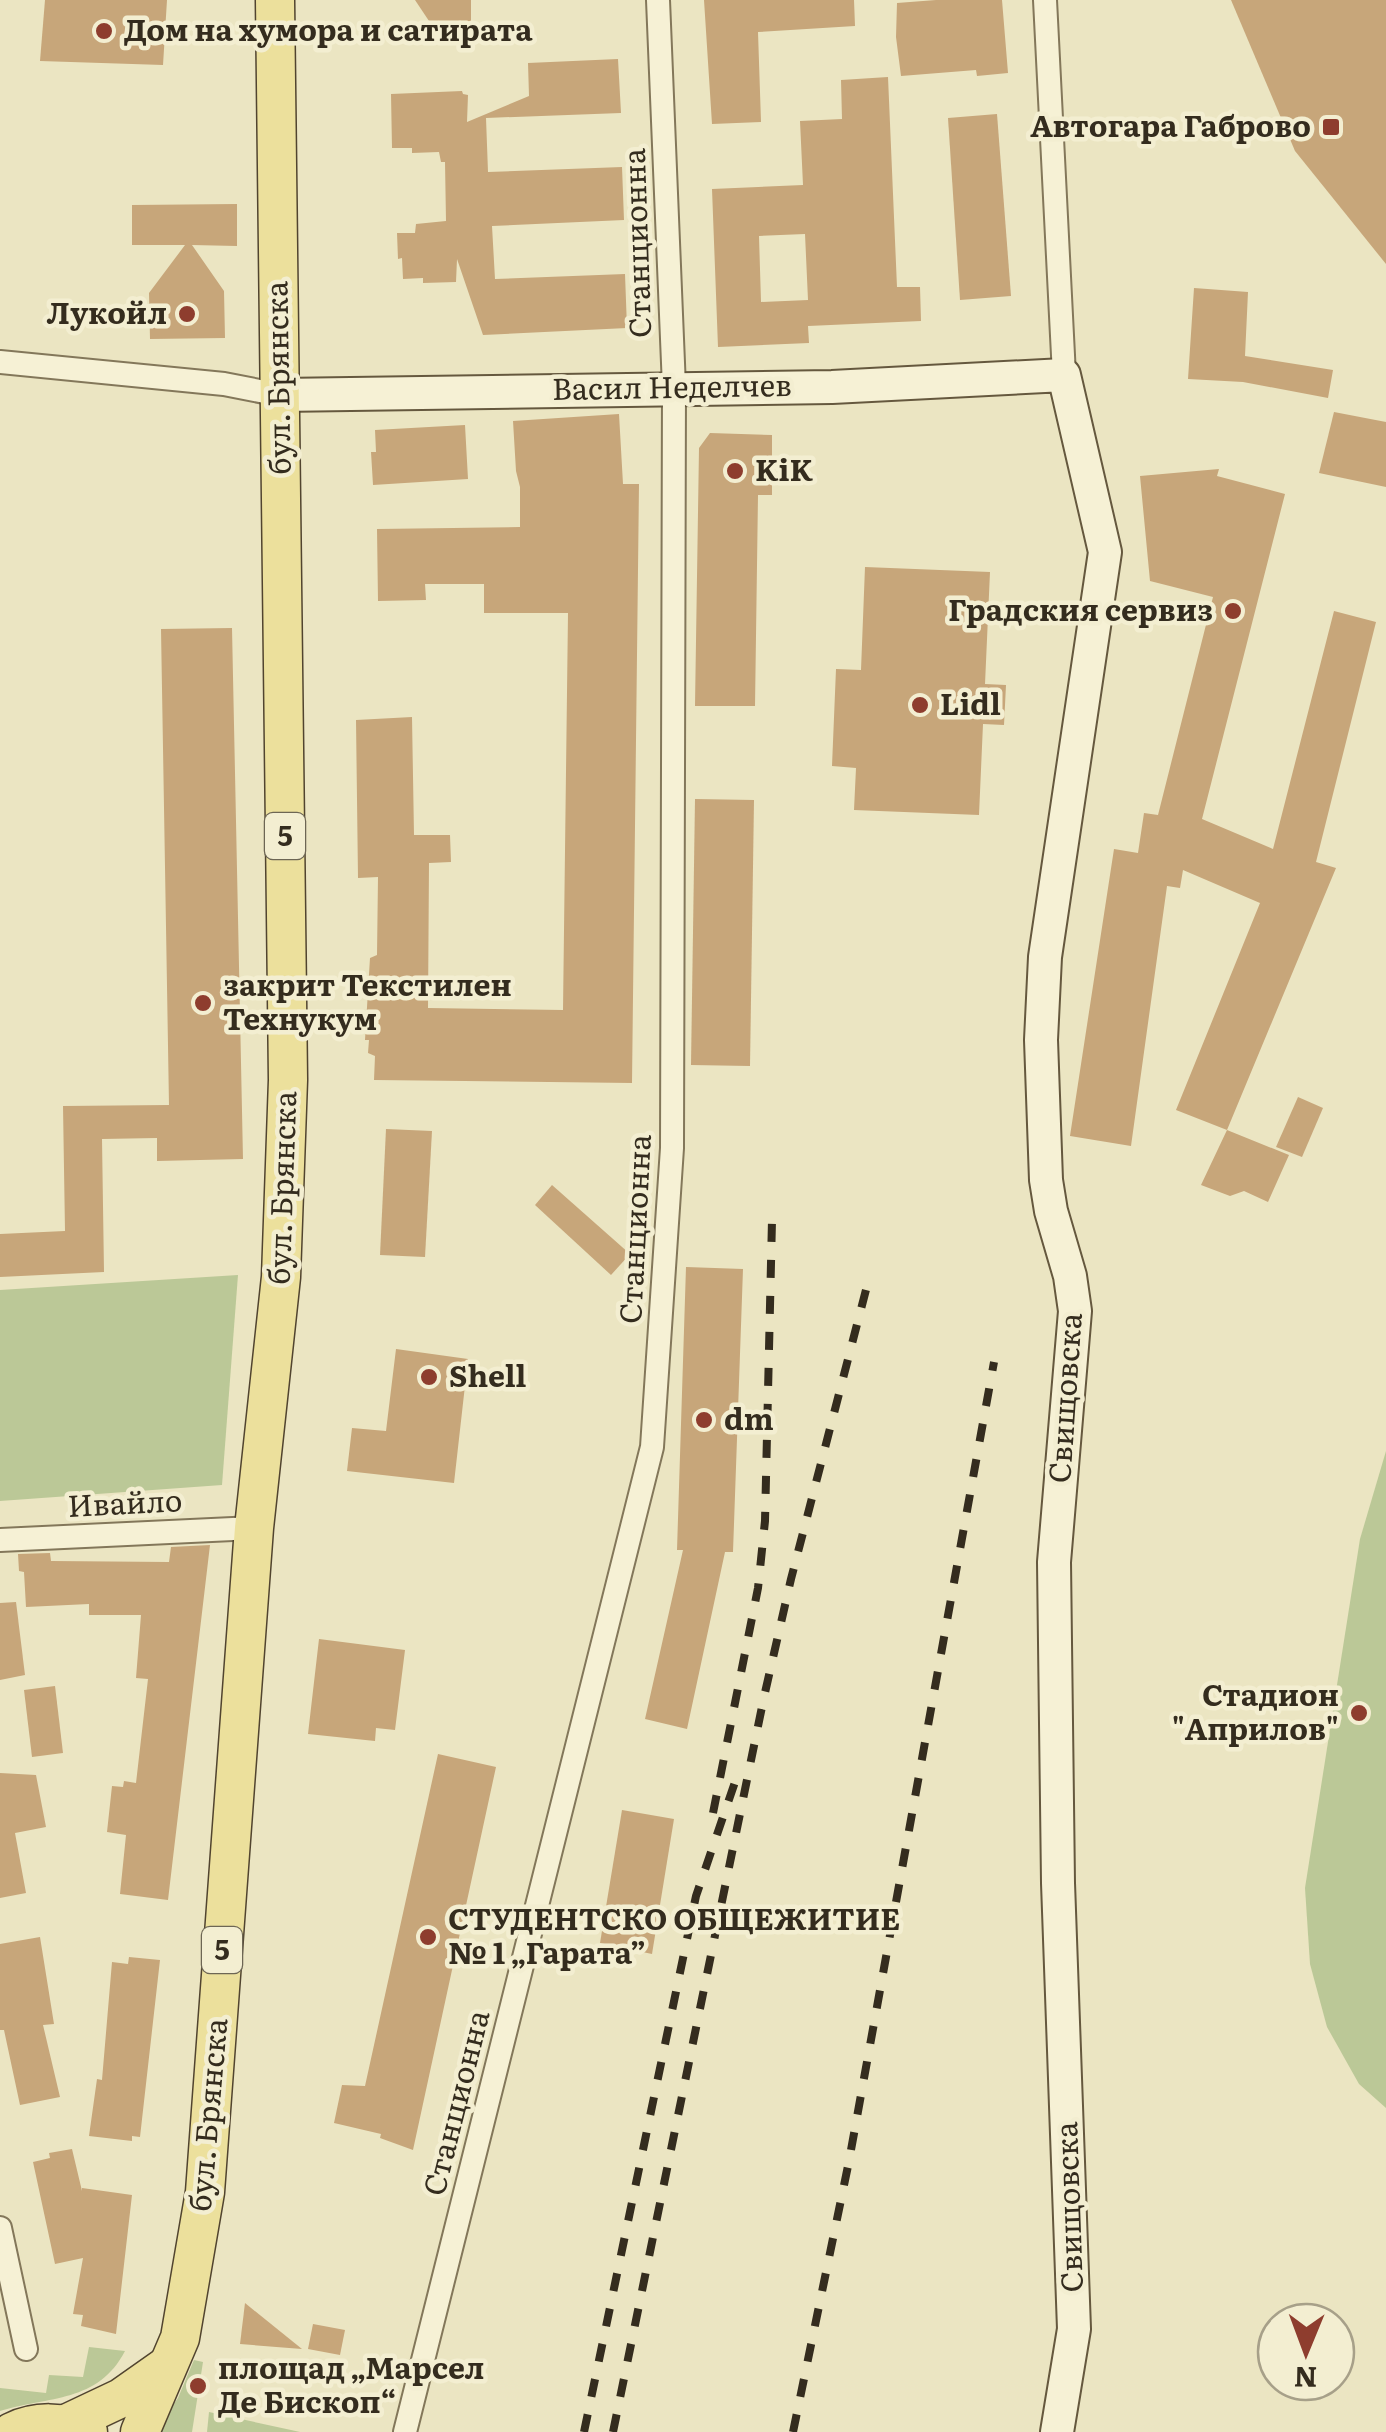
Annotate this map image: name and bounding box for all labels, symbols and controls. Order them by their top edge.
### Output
place label: Дом на хумора и сатирата [124,6,533,50]
marker: Дом на хумора и сатирата [93,20,115,42]
place label: Автогара Габрово [1030,102,1311,146]
marker: Автогара Габрово [1320,116,1342,138]
street label: Станционна [610,147,660,339]
street label: бул. Брянска [252,280,300,475]
place label: Лукойл [46,289,167,333]
marker: Лукойл [176,303,198,325]
street label: Васил Неделчев [552,361,792,409]
place label: KiK [755,446,813,490]
marker: KiK [724,460,746,482]
place label: Градския сервиз [948,586,1213,630]
marker: Градския сервиз [1222,600,1244,622]
place label: Lidl [940,680,1001,724]
marker: Lidl [909,694,931,716]
road number: 5 [265,813,305,859]
place label: закрит Текстилен Технукум [223,961,512,1039]
marker: закрит Текстилен Технукум [192,992,214,1014]
street label: бул. Брянска [255,1089,305,1286]
street label: Станционна [606,1132,660,1325]
street label: Свищовска [1035,1310,1091,1485]
place label: Shell [449,1352,527,1396]
marker: Shell [418,1366,440,1388]
place label: dm [724,1395,774,1439]
marker: dm [693,1409,715,1431]
street label: Ивайло [66,1476,183,1526]
place label: Стадион "Априлов" [1172,1671,1339,1749]
marker: Стадион "Априлов" [1348,1702,1370,1724]
place label: СТУДЕНТСКО ОБЩЕЖИТИЕ № 1 „Гарата” [448,1895,900,1973]
marker: СТУДЕНТСКО ОБЩЕЖИТИЕ № 1 „Гарата” [417,1926,439,1948]
road number: 5 [202,1927,242,1973]
street label: Станционна [410,2004,499,2200]
street label: бул. Брянска [176,2015,236,2213]
street label: Свищовска [1042,2120,1092,2293]
north arrow [1256,2302,1356,2402]
place label: площад „Марсел Де Бископ“ [218,2344,484,2422]
text: N [1293,2358,1318,2400]
marker: площад „Марсел Де Бископ“ [187,2375,209,2397]

